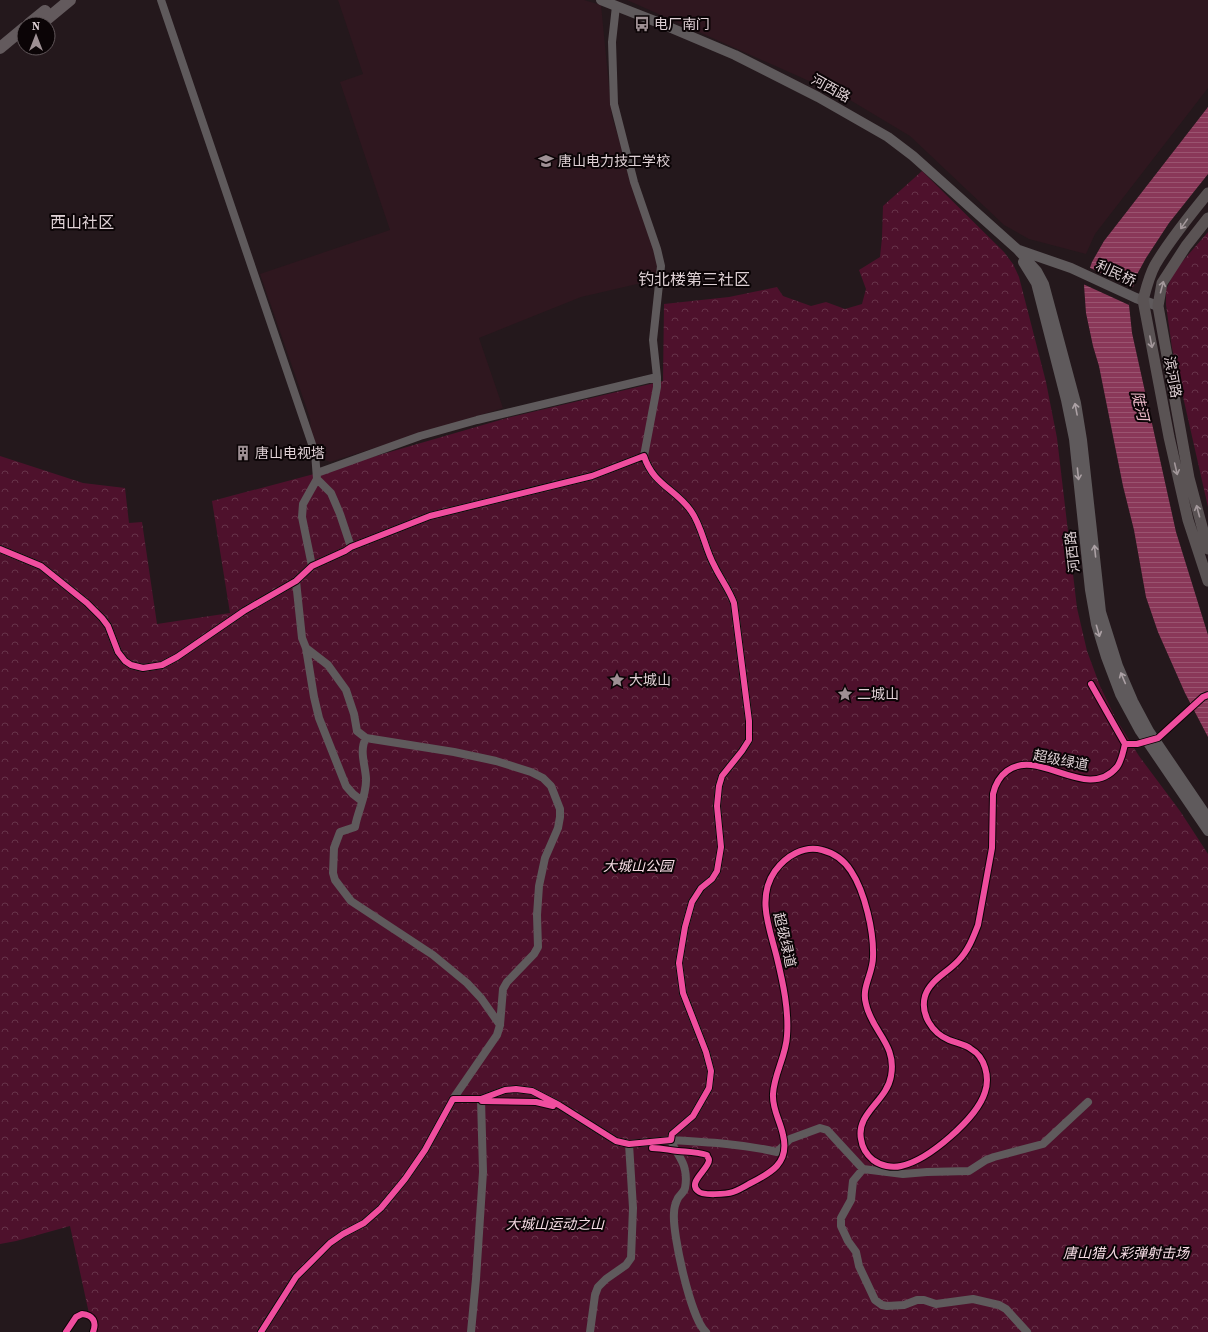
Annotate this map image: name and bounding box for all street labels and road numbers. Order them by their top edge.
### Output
street label: 河西路 [808,69,854,107]
street label: 利民桥 [1093,255,1139,291]
street label: 滨河路 [1160,355,1186,399]
street label: 河西路 [1060,530,1084,574]
street label: 超级绿道 [1032,745,1090,775]
street label: 超级绿道 [769,910,801,970]

